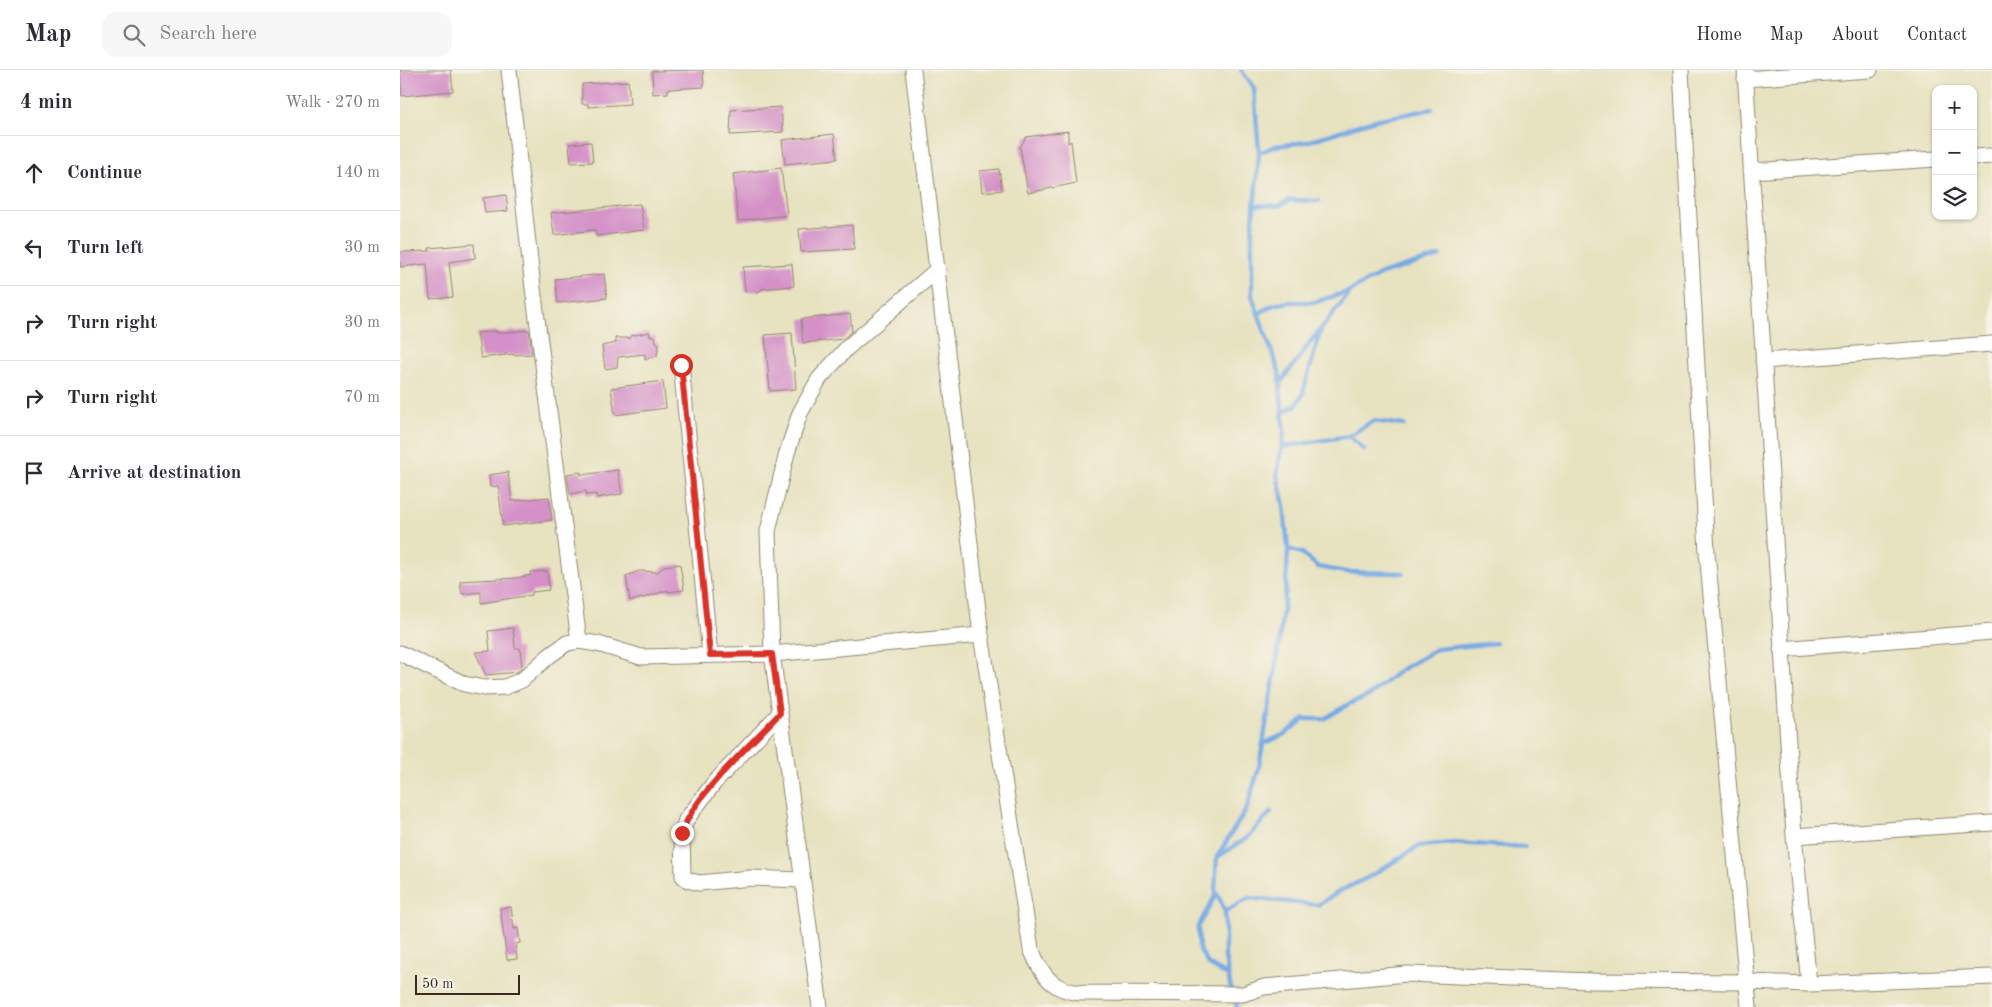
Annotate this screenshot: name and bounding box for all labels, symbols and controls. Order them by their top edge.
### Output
search box [102,12,452,57]
icon: search [120,21,148,49]
text: Map [25,23,72,47]
text: Search here [160,25,257,44]
text: Home [1696,26,1742,44]
text: Map [1770,26,1803,44]
text: About [1831,26,1879,44]
text: Contact [1907,26,1967,44]
map controls [1932,85,1977,220]
button: + [1932,85,1977,130]
text: 4 min [20,92,73,113]
text: Walk · 270 m [285,95,380,111]
button: − [1932,130,1977,175]
icon: ahead [20,159,48,187]
text: Continue [67,164,142,183]
text: 140 m [335,165,380,181]
button: layers [1932,175,1977,220]
icon: left [20,234,48,262]
text: Turn left [67,239,144,258]
text: 30 m [344,240,380,256]
icon: right [20,309,48,337]
text: Turn right [67,314,157,333]
text: 30 m [344,315,380,331]
route start [670,354,693,377]
icon: right [20,384,48,412]
text: Turn right [67,389,157,408]
text: 70 m [344,390,380,406]
icon: arrive [20,459,48,487]
text: Arrive at destination [67,464,241,483]
route end [671,822,694,845]
scale bar [415,972,520,995]
text: 50 m [422,977,453,991]

